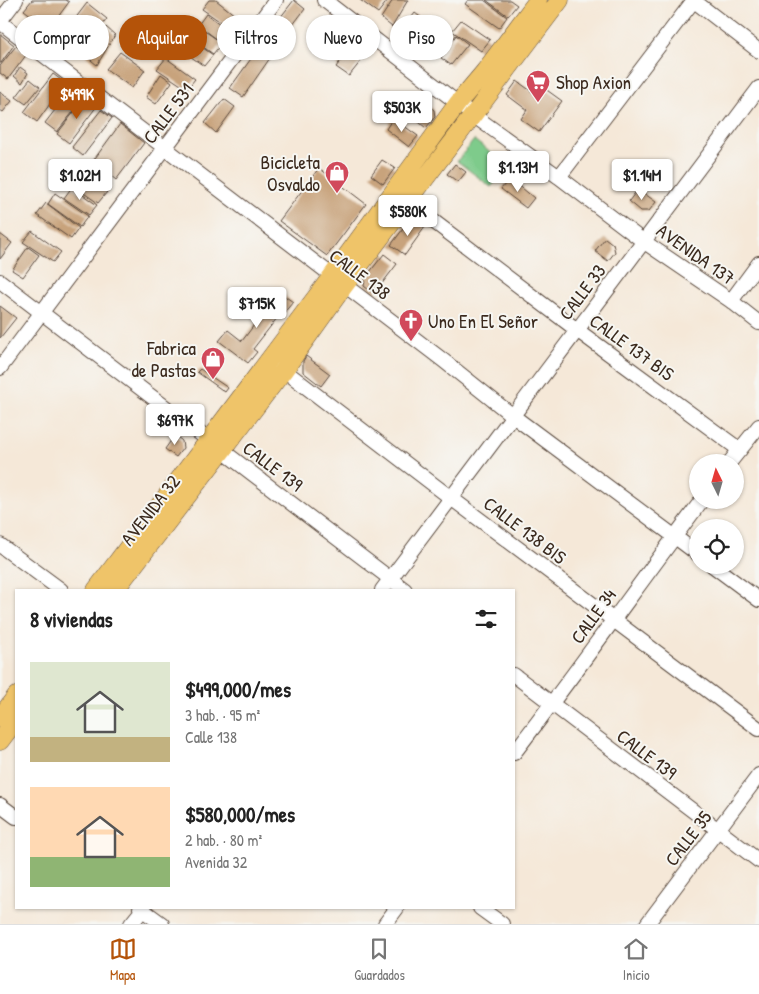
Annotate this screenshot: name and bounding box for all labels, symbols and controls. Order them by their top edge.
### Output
chip: Comprar [15,15,109,60]
chip: Alquilar [119,15,207,60]
chip: Filtros [217,15,296,60]
chip: Nuevo [306,15,380,60]
chip: Piso [390,15,453,60]
supermarket icon: Shop Axion [525,69,551,103]
place label: Shop Axion [556,69,631,95]
street label: CALLE 531 [137,77,200,149]
pin: $499K [42,78,112,120]
text: $499K [60,83,94,105]
pin: $503K [367,90,437,133]
text: $503K [383,96,421,118]
place label: Bicicleta Osvaldo [261,149,321,197]
pin: $1.13M [477,150,559,193]
text: $1.13M [498,156,538,178]
pin: $1.02M [39,158,121,201]
pin: $1.14M [601,158,683,201]
shop icon: Bicicleta Osvaldo [324,160,350,194]
text: $1.02M [59,164,101,186]
text: $1.14M [623,164,661,186]
pin: $580K [373,194,443,237]
text: $580K [389,200,427,222]
street label: AVENIDA 137 [652,217,740,291]
street label: CALLE 138 [324,242,396,306]
street label: CALLE 33 [552,259,612,325]
pin: $715K [222,286,292,329]
text: $715K [239,292,275,314]
church icon: Uno En El Señor [398,308,424,342]
place label: Uno En El Señor [428,308,539,334]
street label: CALLE 137 BIS [584,308,680,387]
place label: Fabrica de Pastas [131,335,197,383]
shop icon: Fabrica de Pastas [200,346,226,380]
pin: $697K [140,404,210,446]
text: $697K [157,409,193,431]
street label: CALLE 139 [238,435,308,497]
north arrow [689,454,744,509]
map controls [689,454,744,574]
street label: AVENIDA 32 [114,469,186,551]
street label: CALLE 138 BIS [478,490,572,570]
button: locate [689,519,744,574]
street label: CALLE 34 [564,583,622,649]
text: 8 viviendas [30,605,113,634]
icon: filters [472,605,500,633]
text: $499,000/mes [185,675,291,704]
icon: home [70,682,130,742]
text: 3 hab. · 95 m² [185,704,260,726]
street label: CALLE 139 [612,723,682,785]
text: Calle 138 [185,726,237,748]
text: $580,000/mes [185,800,295,829]
street label: CALLE 35 [659,805,717,871]
icon: home [70,807,130,867]
text: 2 hab. · 80 m² [185,829,262,851]
text: Avenida 32 [185,851,247,873]
tab: Mapa [109,935,137,984]
tab: Guardados [354,935,405,984]
tab: Inicio [622,935,650,984]

